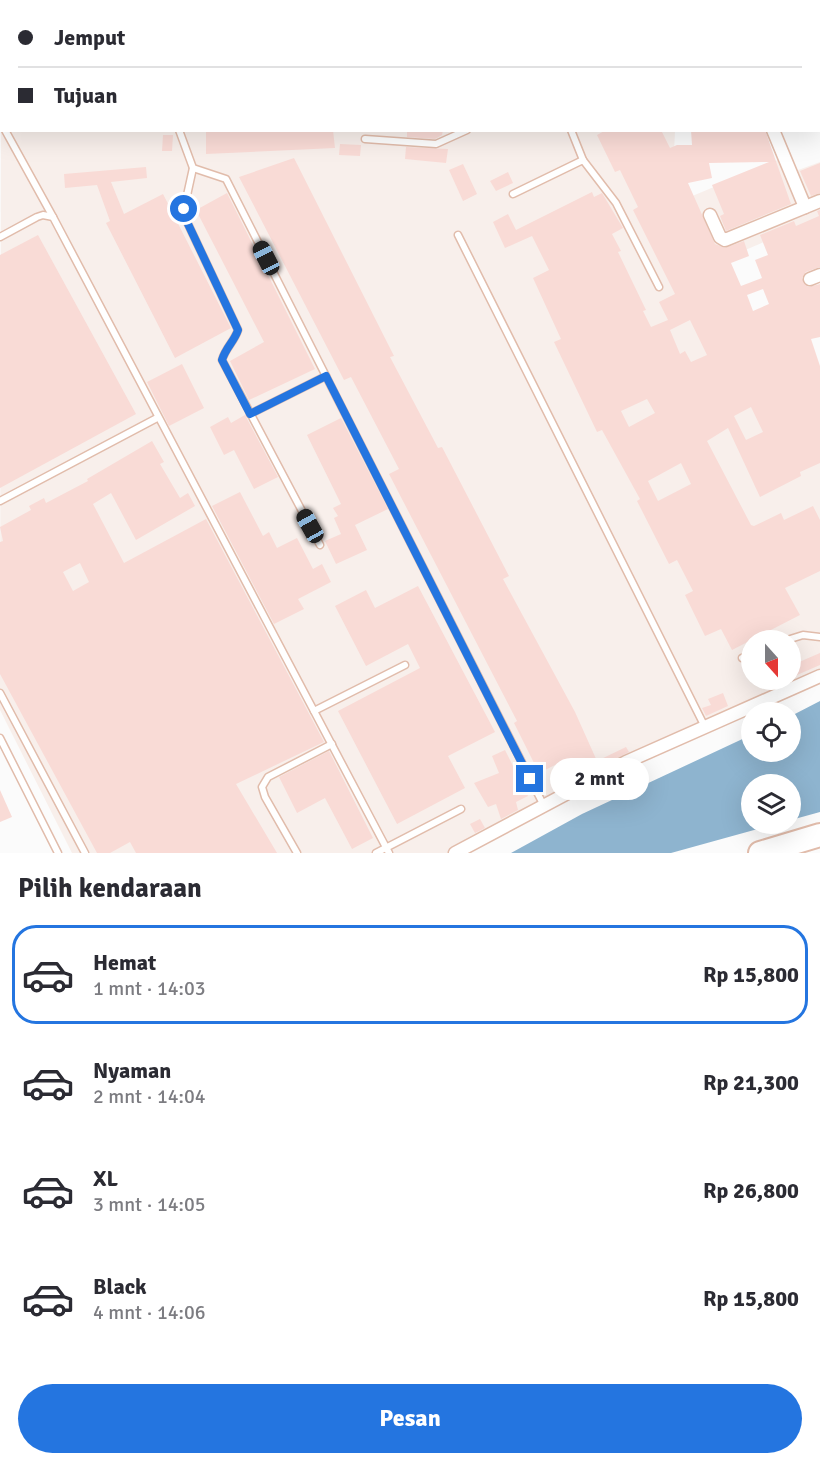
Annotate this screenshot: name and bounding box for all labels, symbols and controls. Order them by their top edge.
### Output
text: Jemput [54,24,125,51]
text: Tujuan [54,82,117,109]
route start [170,195,197,222]
car [250,238,282,278]
car [293,506,327,546]
north arrow [741,630,801,690]
map controls [741,630,801,834]
button: locate [741,702,801,762]
callout: 2 mnt [551,758,650,800]
route end [516,765,543,792]
text: 2 mnt [575,766,624,791]
button: layers [741,774,801,834]
text: Pilih kendaraan [18,872,202,905]
icon: car [21,948,75,1002]
text: Hemat [93,949,156,976]
text: Rp 15,800 [703,961,799,988]
text: 1 mnt · 14:03 [93,976,206,1001]
icon: car [21,1056,75,1110]
text: Nyaman [93,1057,171,1084]
text: Rp 21,300 [703,1069,799,1096]
text: 2 mnt · 14:04 [93,1084,206,1109]
icon: car [21,1164,75,1218]
text: XL [93,1165,118,1192]
text: Rp 26,800 [703,1177,799,1204]
text: 3 mnt · 14:05 [93,1192,206,1217]
icon: car [21,1272,75,1326]
text: Black [93,1273,147,1300]
text: Rp 15,800 [703,1285,799,1312]
text: 4 mnt · 14:06 [93,1300,206,1325]
button: Pesan [18,1384,802,1453]

